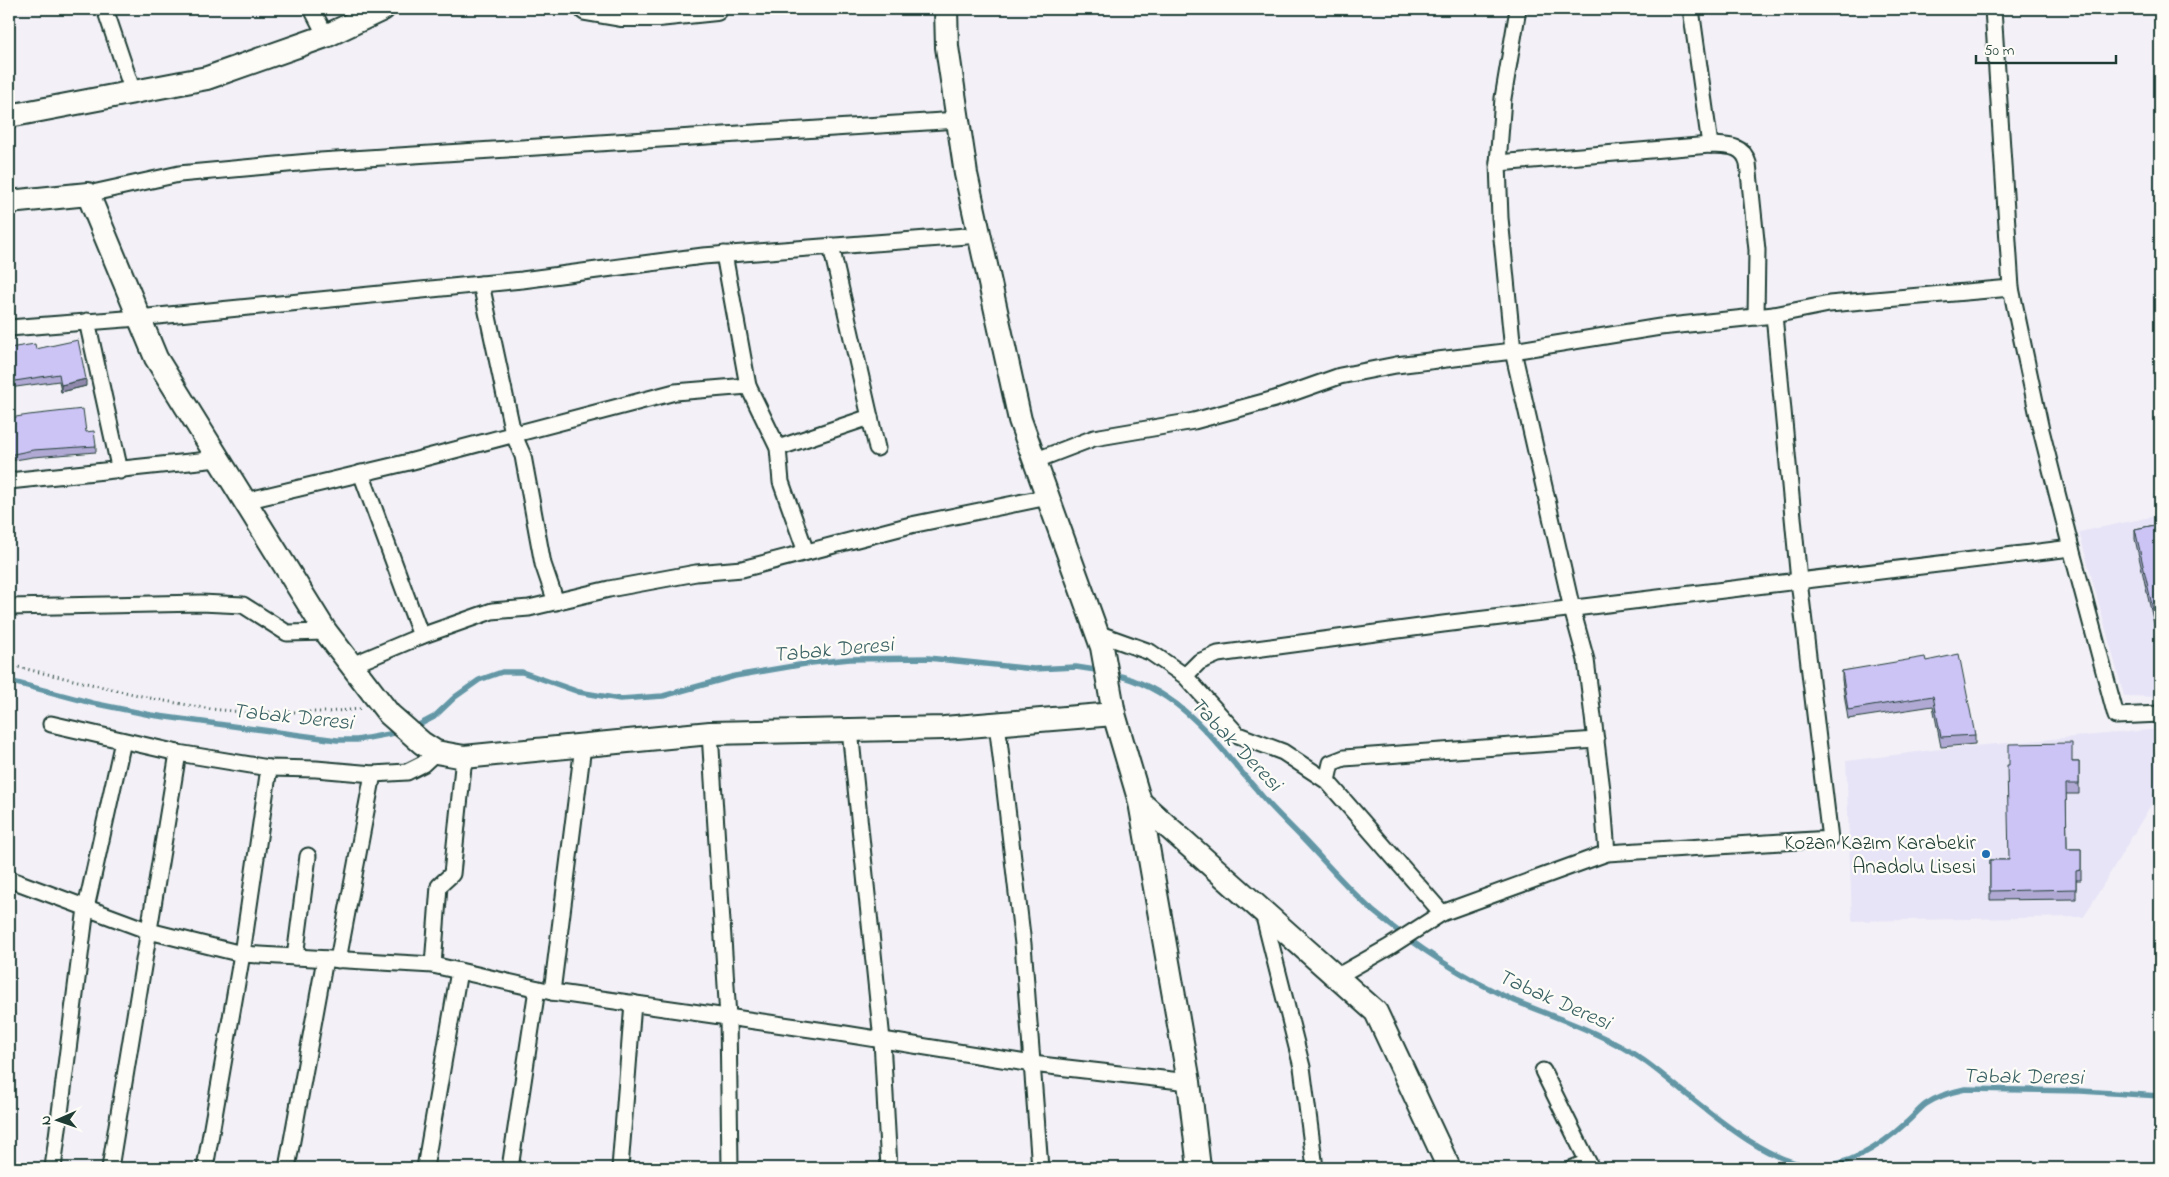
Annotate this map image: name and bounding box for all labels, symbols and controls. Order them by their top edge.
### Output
scale bar [1976,32,2116,64]
text: 50 m [1984,40,2015,62]
water label: Tabak Deresi [772,630,897,672]
water label: Tabak Deresi [1181,690,1290,801]
water label: Tabak Deresi [231,696,357,740]
place label: Kozan Kazım Karabekir Anadolu Lisesi [1784,829,1976,883]
marker: Kozan Kazım Karabekir Anadolu Lisesi [1980,848,1992,860]
water label: Tabak Deresi [1492,962,1617,1041]
water label: Tabak Deresi [1962,1061,2086,1095]
north arrow [32,1094,82,1144]
text: N [36,1115,57,1125]

